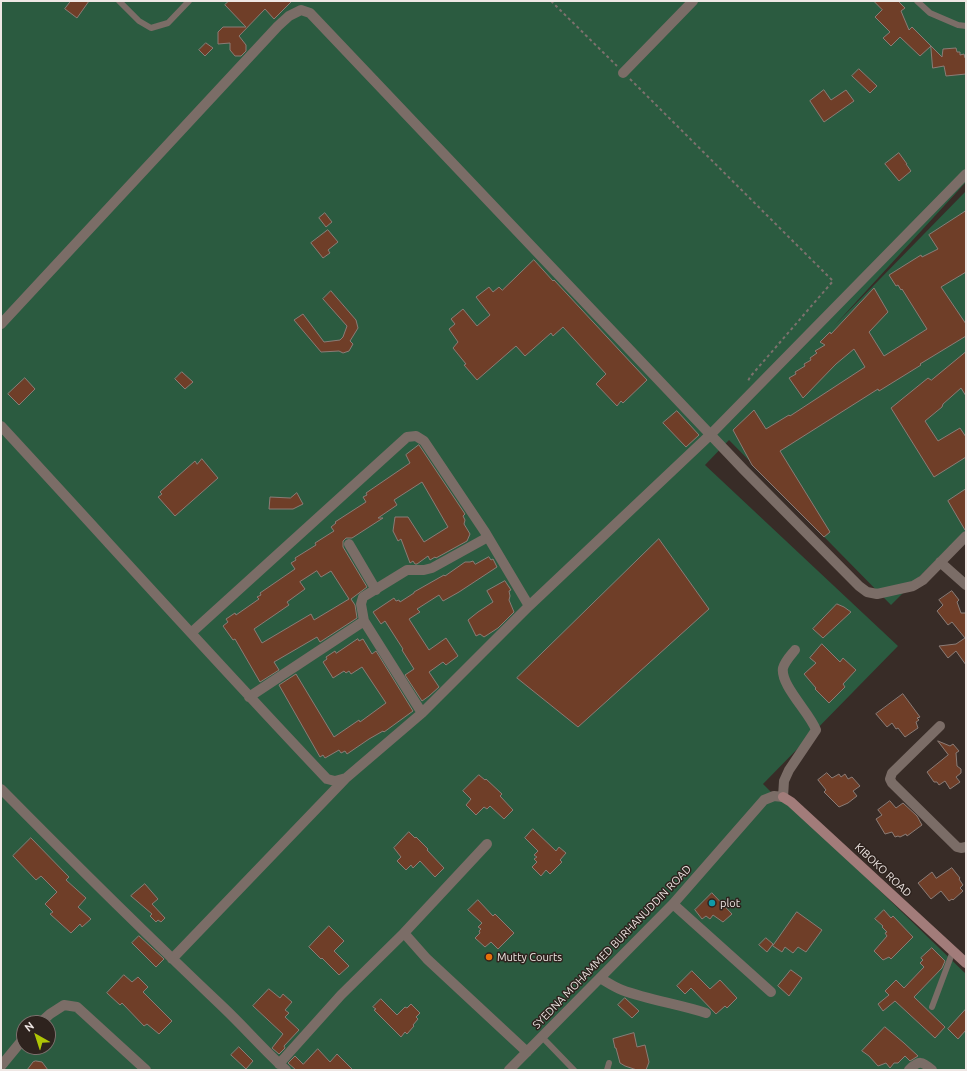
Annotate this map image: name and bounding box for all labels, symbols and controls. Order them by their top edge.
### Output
street label: KIBOKO ROAD [852,840,914,900]
street label: SYEDNA MOHAMMED BURHANUDDIN ROAD [530,862,694,1032]
place label: plot [720,896,740,910]
marker: plot [707,898,717,908]
place label: Mutty Courts [497,950,562,964]
marker: Mutty Courts [484,952,494,962]
north arrow [16,1015,56,1055]
text: N [22,1019,36,1034]

